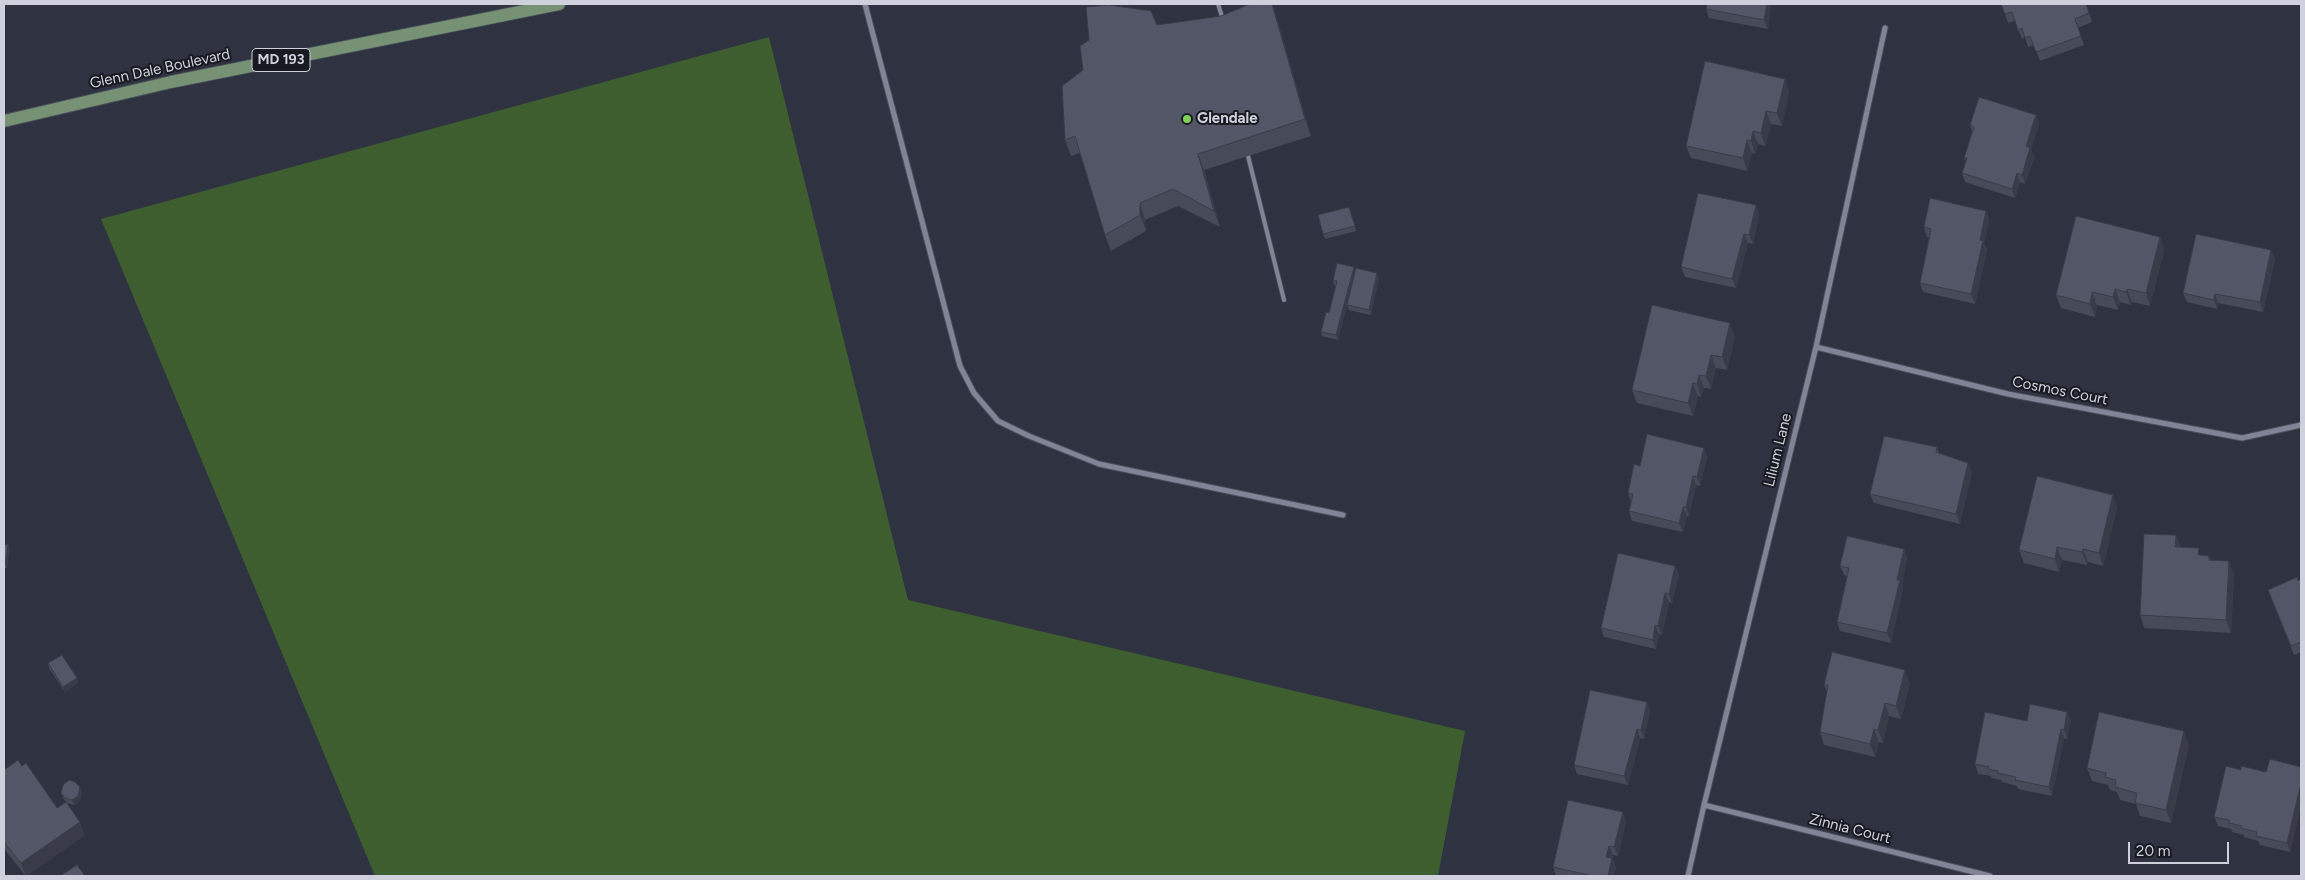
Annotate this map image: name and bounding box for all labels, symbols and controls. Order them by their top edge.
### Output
street label: Glenn Dale Boulevard [88,45,232,93]
road number: MD 193 [252,48,310,72]
place label: Glendale [1197,110,1258,128]
marker: Glendale [1181,113,1193,125]
street label: Cosmos Court [2011,373,2109,409]
street label: Lilium Lane [1760,411,1796,489]
street label: Zinnia Court [1807,810,1893,848]
scale bar [2130,832,2231,864]
text: 20 m [2136,842,2170,860]

